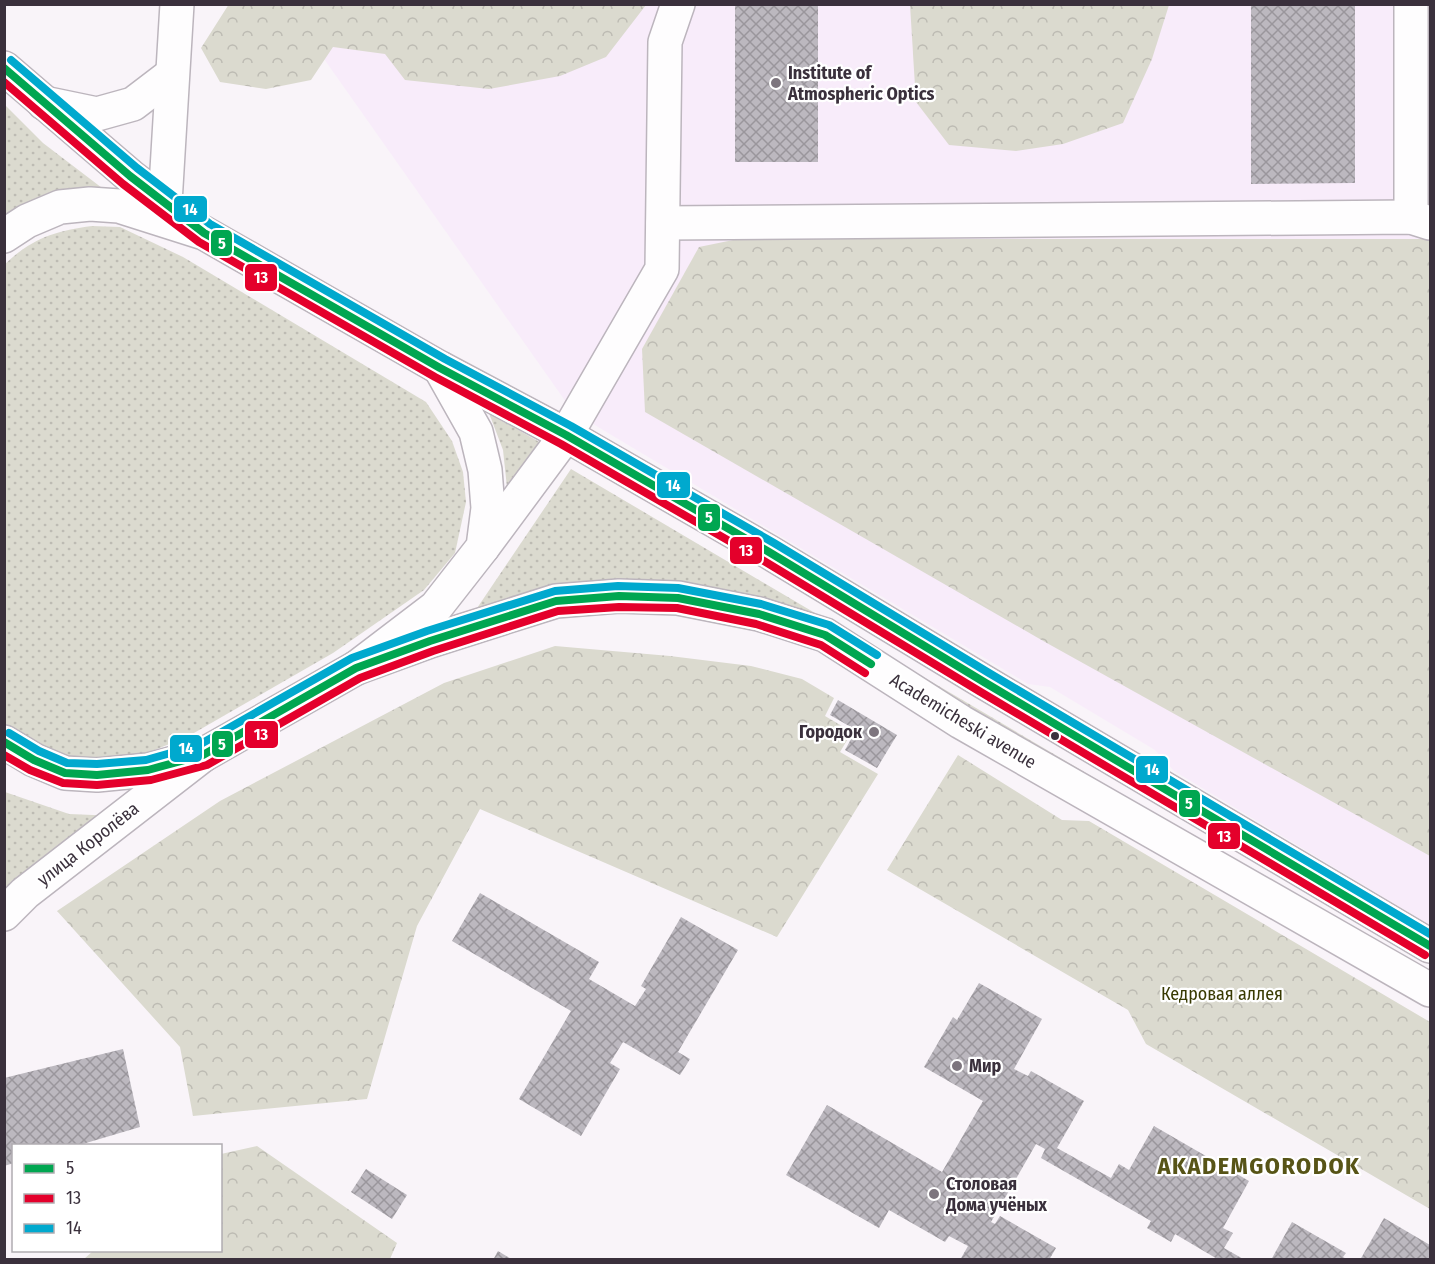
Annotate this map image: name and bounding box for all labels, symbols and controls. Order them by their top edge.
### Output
place label: Institute of Atmospheric Optics [787,62,934,105]
marker: Institute of Atmospheric Optics [769,76,783,90]
line badge: 14 [173,195,208,223]
text: 14 [183,200,198,219]
line badge: 5 [210,229,233,257]
text: 5 [218,234,226,253]
line badge: 13 [244,263,278,292]
text: 13 [254,268,269,287]
line badge: 14 [656,471,691,499]
text: 14 [666,476,681,495]
line badge: 5 [697,503,721,532]
text: 5 [705,508,713,527]
line badge: 13 [729,536,763,565]
text: 13 [739,541,754,560]
street label: Academicheski avenue [886,669,1040,773]
line badge: 13 [244,720,279,749]
place label: Городок [799,721,863,743]
text: 13 [254,725,269,744]
marker: Городок [867,725,881,739]
line badge: 5 [211,730,234,758]
unlabelled marker [1049,730,1061,742]
line badge: 14 [169,734,203,763]
text: 5 [218,735,226,754]
text: 14 [179,739,194,758]
line badge: 14 [1135,755,1169,784]
text: 14 [1145,760,1160,779]
line badge: 5 [1178,789,1201,818]
text: 5 [1185,794,1193,813]
street label: улица Королёва [33,797,143,890]
line badge: 13 [1207,822,1241,850]
text: 13 [1217,827,1232,846]
park label: Кедровая аллея [1161,983,1283,1005]
place label: Мир [969,1055,1002,1077]
marker: Мир [950,1059,964,1073]
legend [12,1144,222,1252]
district label: AKADEMGORODOK [1156,1152,1361,1180]
text: 5 [66,1157,74,1179]
place label: Столовая Дома учёных [945,1173,1048,1216]
text: 13 [66,1187,81,1209]
marker: Столовая Дома учёных [927,1187,941,1201]
text: 14 [66,1217,82,1239]

